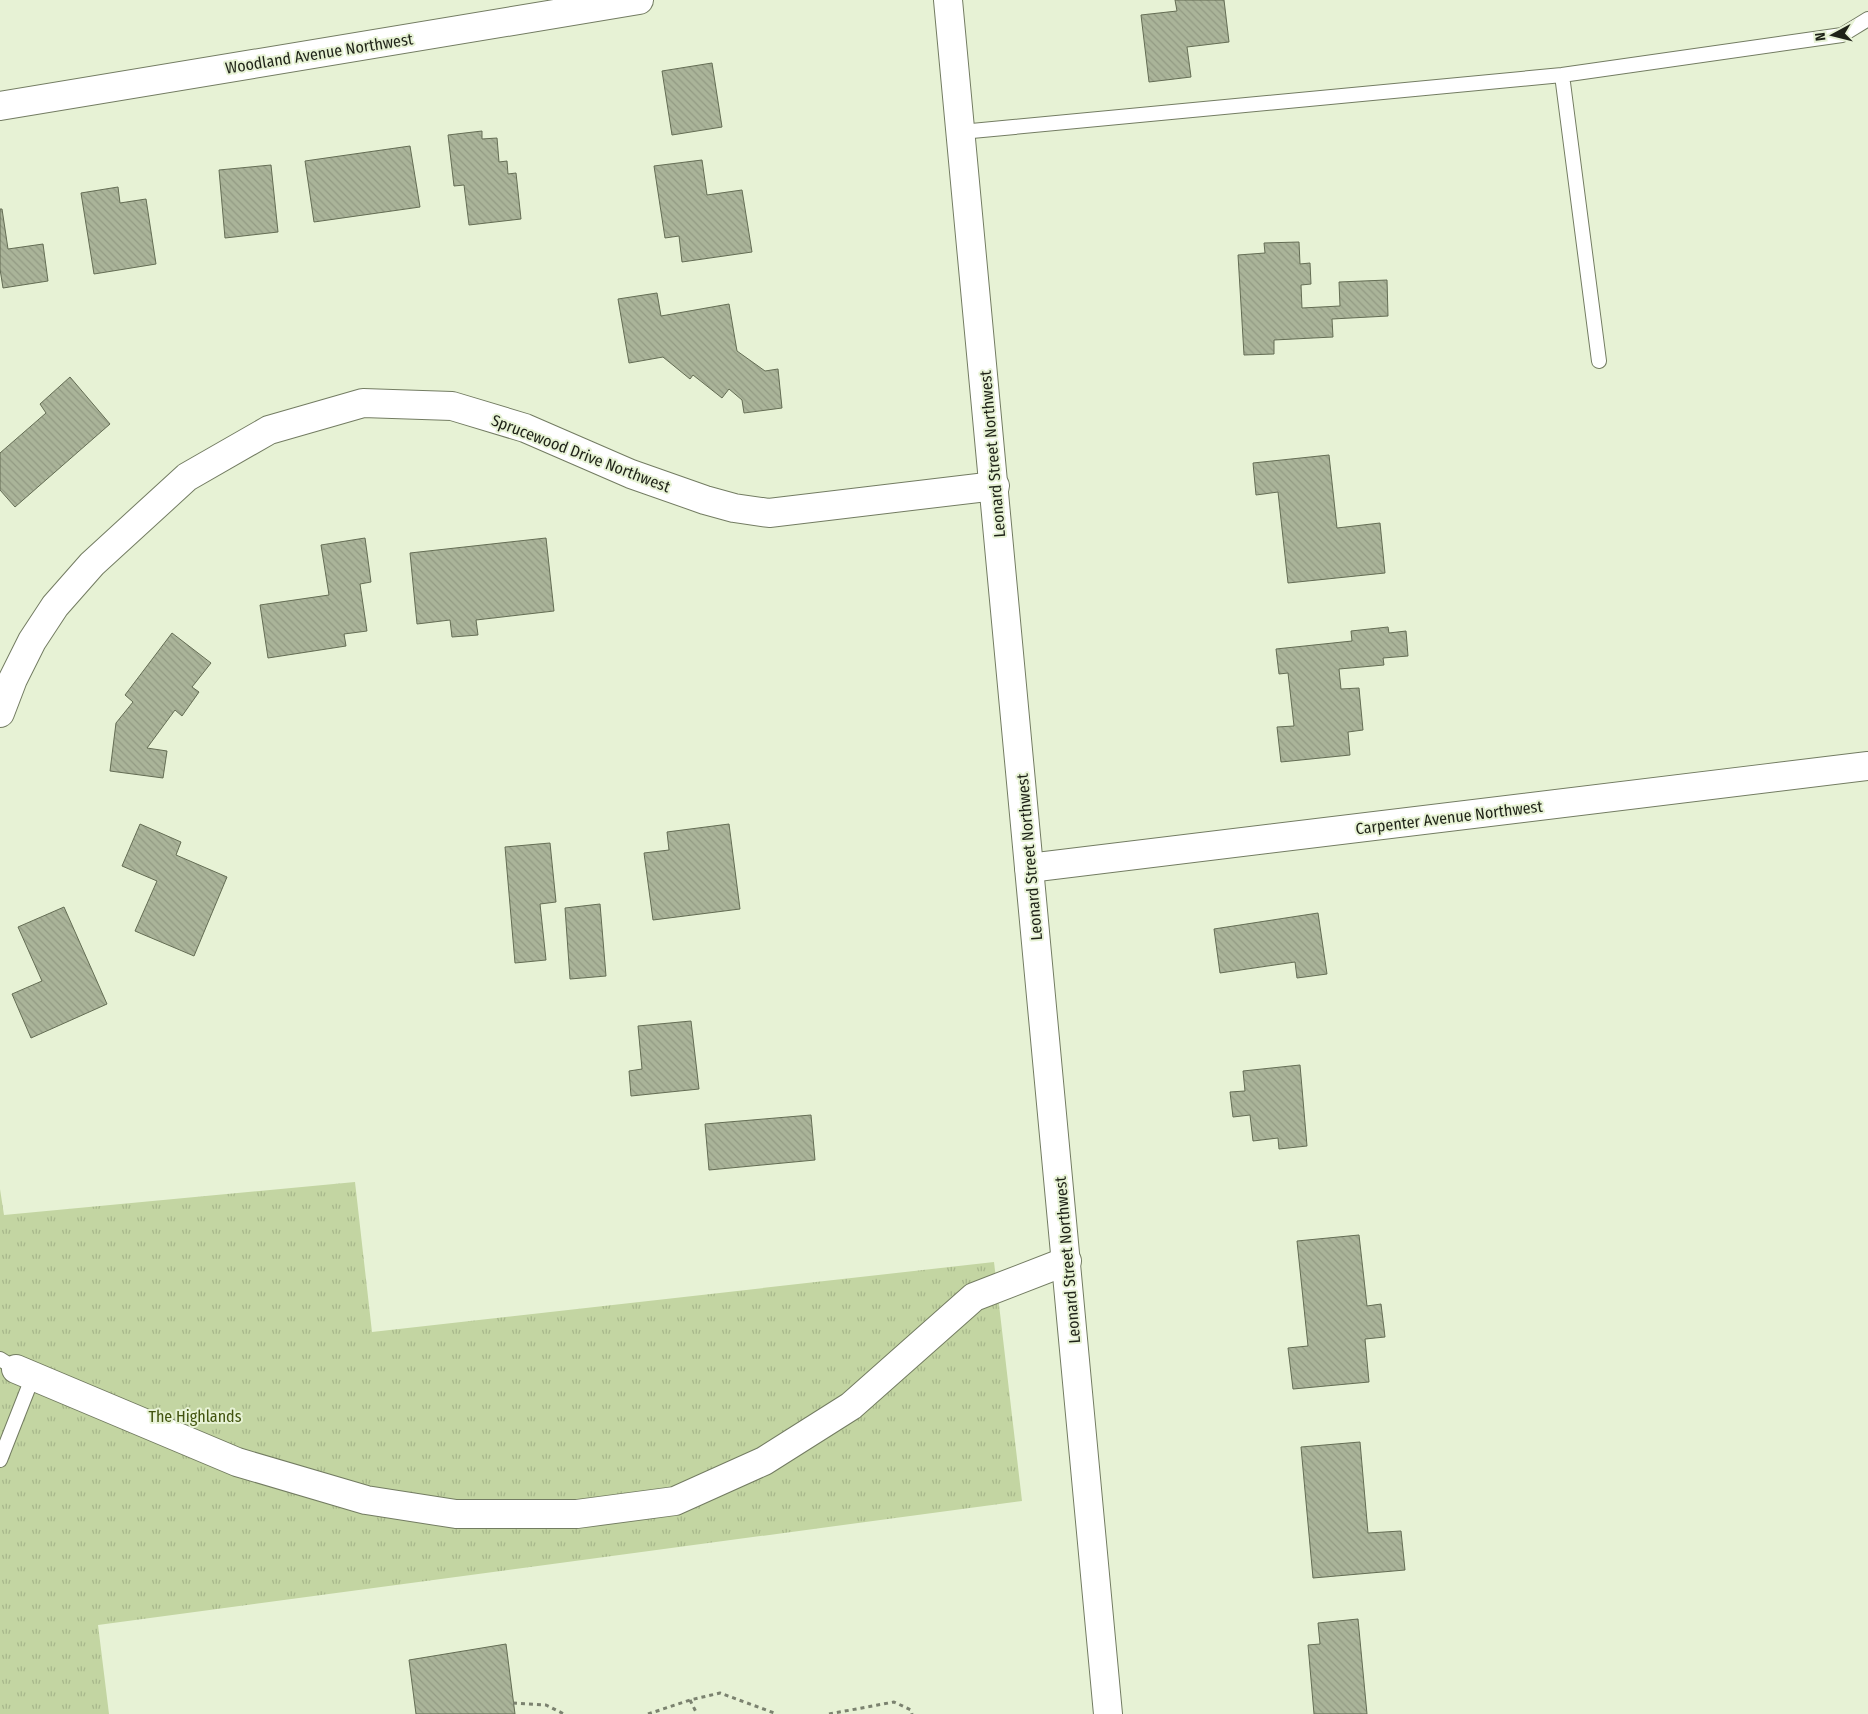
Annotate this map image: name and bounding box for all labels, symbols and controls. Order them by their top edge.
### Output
north arrow [1808,10,1858,60]
street label: Woodland Avenue Northwest [224,29,415,78]
text: N [1812,31,1830,42]
street label: Leonard Street Northwest [976,369,1009,538]
street label: Sprucewood Drive Northwest [489,411,674,497]
street label: Leonard Street Northwest [1013,772,1046,941]
street label: Carpenter Avenue Northwest [1355,797,1544,838]
street label: Leonard Street Northwest [1051,1175,1084,1344]
park label: The Highlands [148,1407,242,1426]

